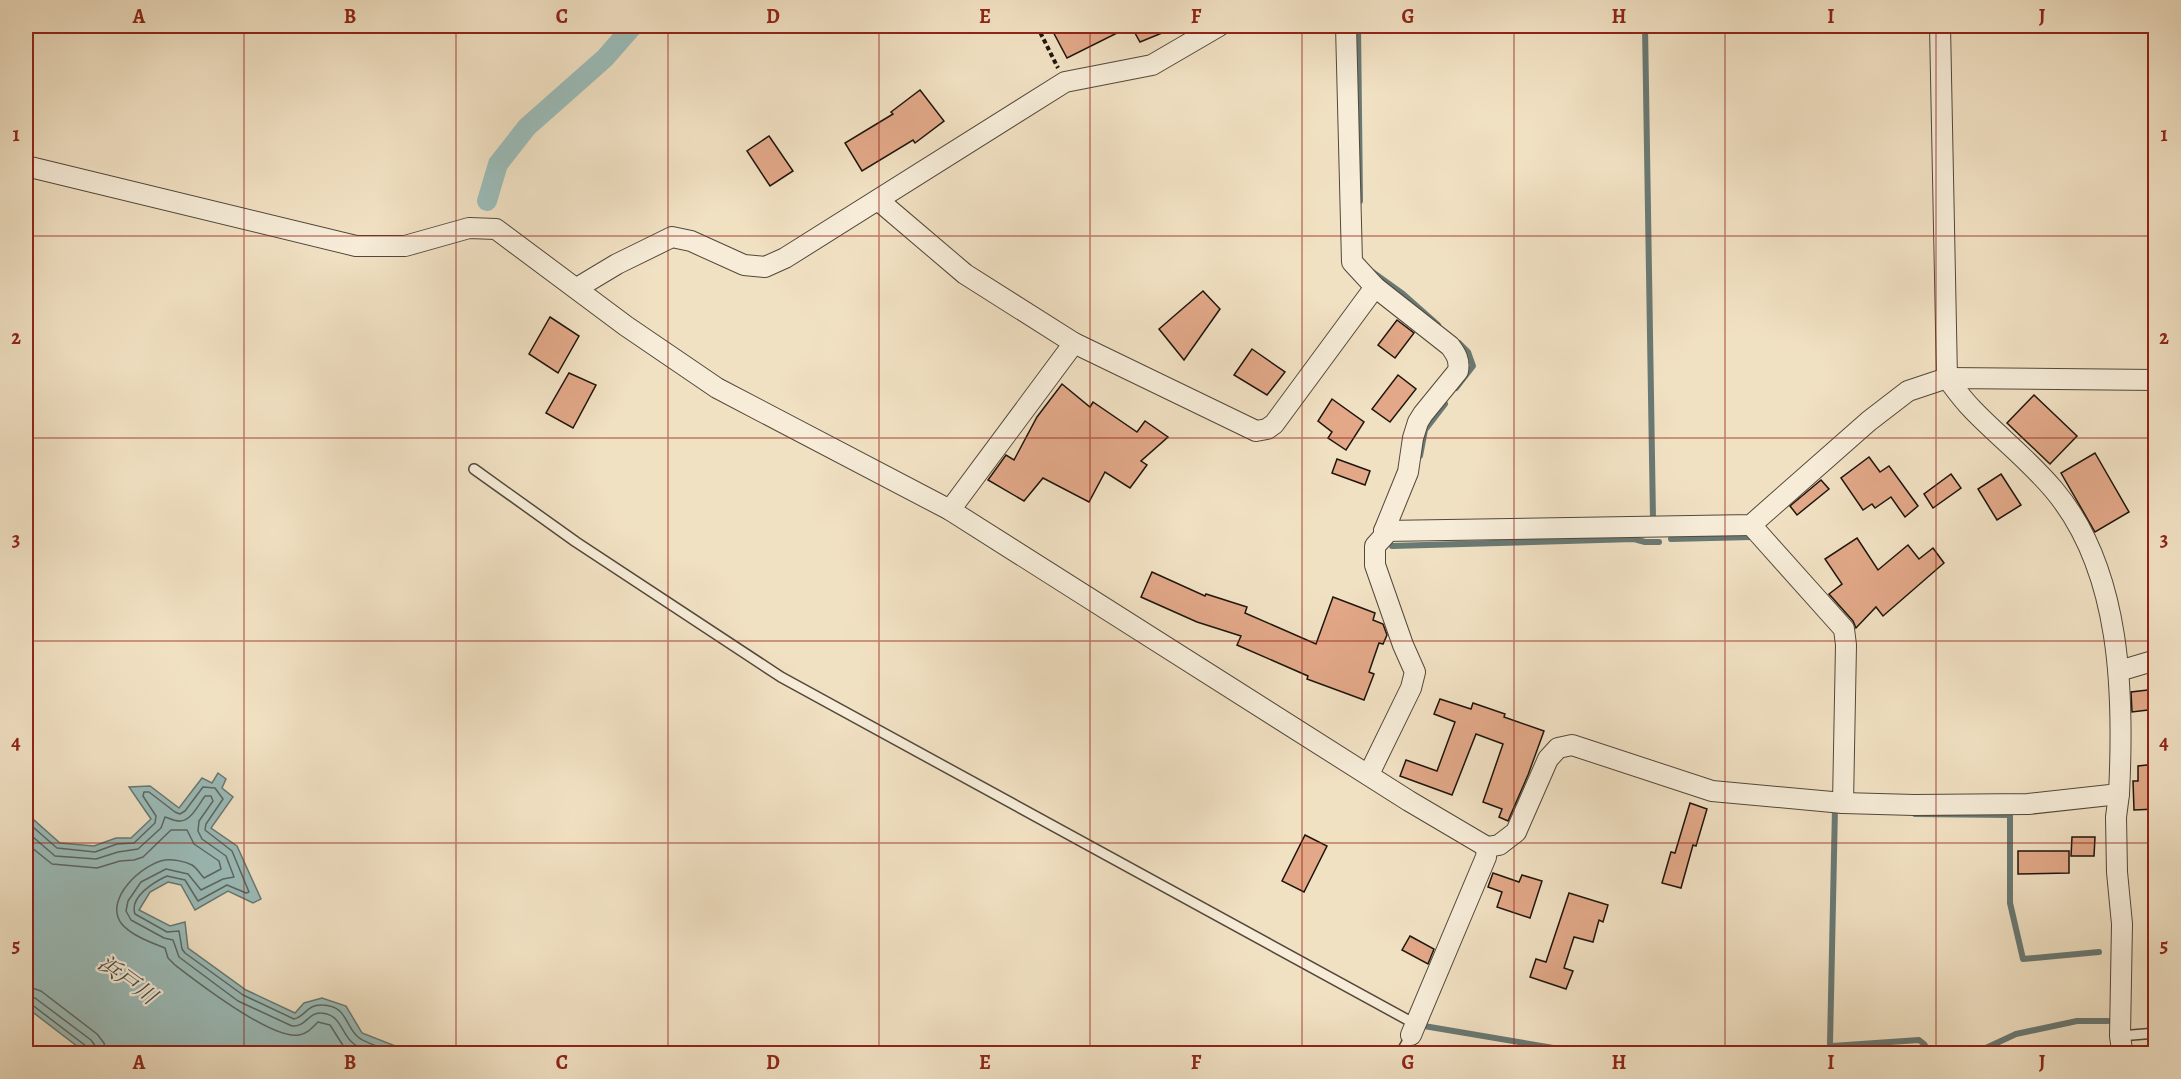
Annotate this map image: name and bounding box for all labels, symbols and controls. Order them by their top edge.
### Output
text: A [132,3,146,30]
text: B [344,3,356,30]
text: C [556,3,568,30]
text: D [766,3,780,30]
text: E [979,3,991,30]
text: F [1191,3,1202,30]
text: G [1401,3,1415,30]
text: H [1612,3,1627,30]
text: I [1827,3,1835,30]
text: J [2039,3,2046,30]
text: 1 [12,121,20,148]
text: 1 [2160,121,2168,148]
text: 2 [11,324,21,351]
text: 2 [2159,324,2169,351]
text: 3 [12,526,20,553]
text: 3 [2160,526,2168,553]
text: 4 [11,729,21,756]
text: 4 [2159,729,2169,756]
text: 5 [12,932,20,959]
text: 5 [2160,932,2168,959]
water label: 浜戸川 [91,948,164,1013]
text: A [132,1049,146,1076]
text: B [344,1049,356,1076]
text: C [556,1049,568,1076]
text: D [766,1049,780,1076]
text: E [979,1049,991,1076]
text: F [1191,1049,1202,1076]
text: G [1401,1049,1415,1076]
text: H [1612,1049,1627,1076]
text: I [1827,1049,1835,1076]
text: J [2039,1049,2046,1076]

